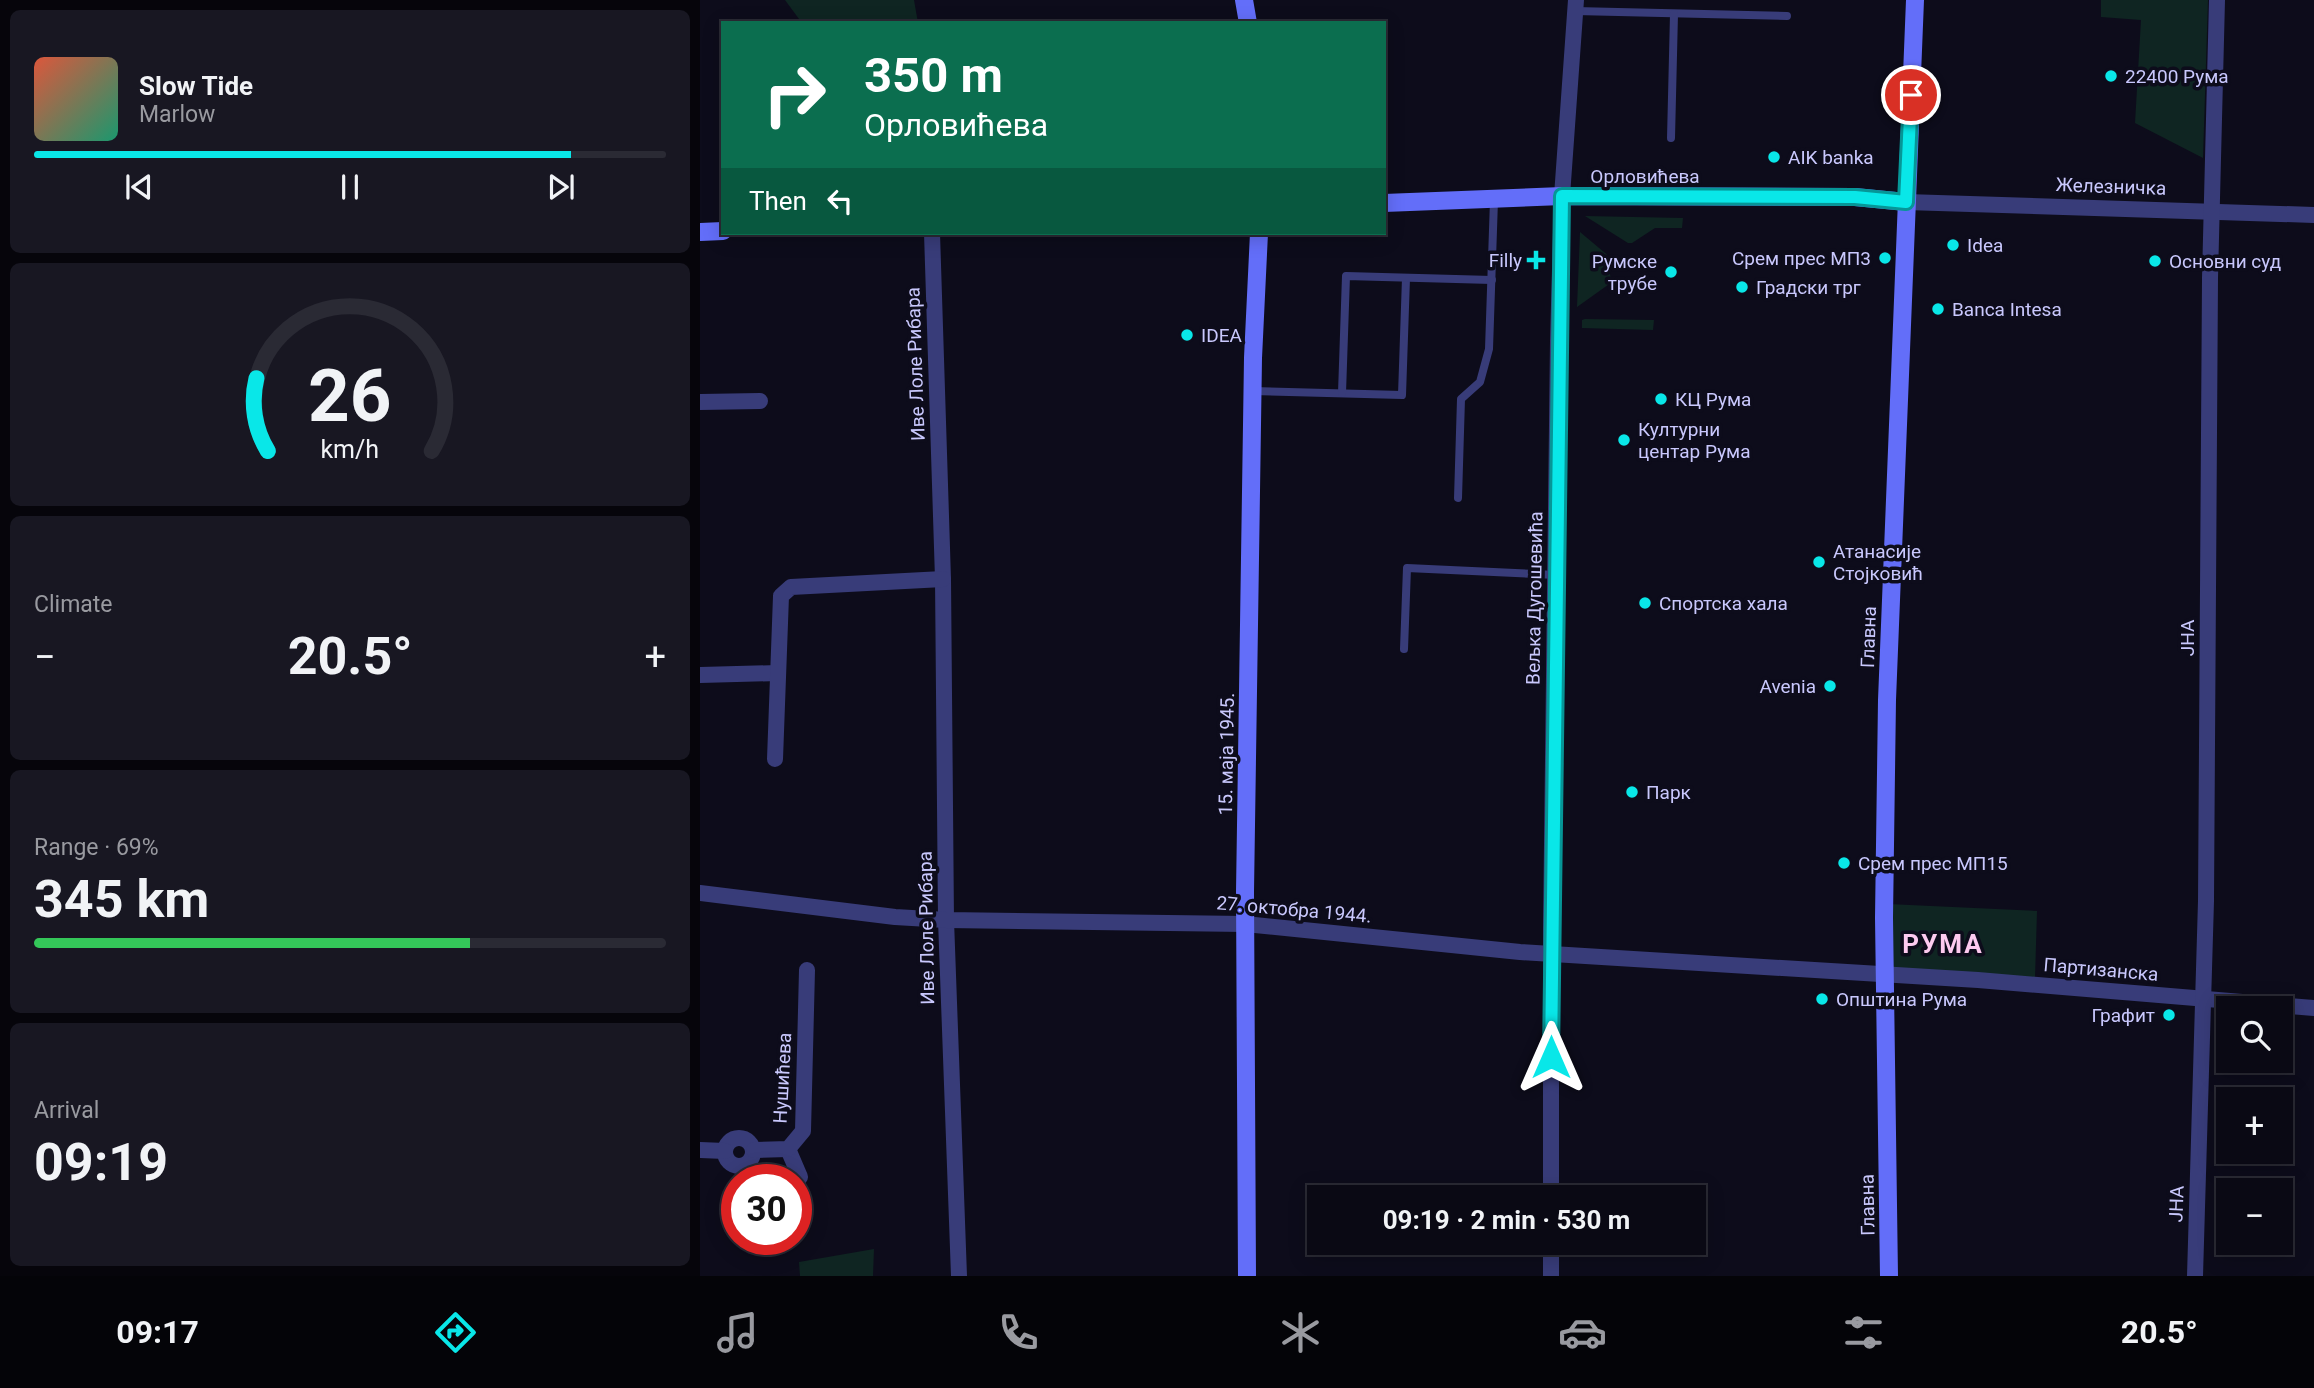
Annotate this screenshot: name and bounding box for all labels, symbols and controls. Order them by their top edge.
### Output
text: 350 m [864,47,1003,104]
icon: right [749,49,840,140]
pin [1881,65,1941,125]
place label: 22400 Рума [2125,65,2229,88]
marker: 22400 Рума [2103,68,2119,84]
text: Slow Tide [139,71,253,101]
icon: arrive [1892,76,1930,114]
text: Marlow [139,101,215,128]
text: Орловићева [864,106,1048,144]
place label: AIK banka [1788,146,1874,169]
marker: AIK banka [1766,149,1782,165]
street label: Орловићева [1590,165,1700,188]
icon: previous [120,168,158,206]
icon: pause [331,168,369,206]
icon: next [542,168,580,206]
street label: Железничка [2055,173,2167,200]
icon: left [821,182,859,220]
text: Then [749,186,807,216]
place label: Idea [1967,234,2003,257]
marker: Idea [1945,237,1961,253]
place label: Срем прес МП3 [1732,247,1871,270]
place label: Filly [1489,249,1522,272]
place label: Румске трубе [1592,250,1657,295]
marker: Срем прес МП3 [1877,250,1893,266]
place label: Основни суд [2169,250,2281,273]
marker: Filly [1528,252,1544,268]
marker: Основни суд [2147,253,2163,269]
marker: Румске трубе [1663,264,1679,280]
place label: Градски трг [1756,276,1861,299]
marker: Градски трг [1734,279,1750,295]
street label: Иве Лоле Рибара [901,287,930,441]
place label: Banca Intesa [1952,298,2062,321]
marker: Banca Intesa [1930,301,1946,317]
place label: IDEA [1201,324,1242,347]
marker: IDEA [1179,327,1195,343]
text: 26 [308,353,392,439]
place label: КЦ Рума [1675,388,1751,411]
marker: КЦ Рума [1653,391,1669,407]
place label: Културни центар Рума [1638,418,1751,463]
marker: Културни центар Рума [1616,432,1632,448]
text: km/h [321,435,379,464]
street label: Вељка Дугошевића [1521,511,1548,685]
place label: Атанасије Стојковић [1833,540,1923,585]
marker: Атанасије Стојковић [1811,554,1827,570]
text: Climate [34,591,113,618]
place label: Спортска хала [1659,592,1788,615]
marker: Спортска хала [1637,595,1653,611]
street label: Главна [1856,606,1881,668]
street label: ЈНА [2176,619,2199,656]
text: 20.5° [288,626,413,687]
text: − [34,635,56,679]
text: + [644,635,666,679]
place label: Avenia [1759,675,1816,698]
marker: Avenia [1822,678,1838,694]
street label: 15. маја 1945. [1214,692,1239,816]
place label: Парк [1646,781,1692,804]
marker: Парк [1624,784,1640,800]
text: Range · 69% [34,834,159,861]
street label: Иве Лоле Рибара [914,851,939,1005]
place label: Срем прес МП15 [1858,852,2008,875]
marker: Срем прес МП15 [1836,855,1852,871]
text: 345 km [34,869,209,930]
street label: 27. октобра 1944. [1215,891,1372,928]
district label: РУМА [1902,929,1984,959]
street label: Партизанска [2042,953,2159,986]
place label: Општина Рума [1836,988,1967,1011]
marker: Општина Рума [1814,991,1830,1007]
map controls [2216,996,2293,1255]
button: search [2216,996,2293,1073]
place label: Графит [2091,1004,2155,1027]
marker: Графит [2161,1007,2177,1023]
position arrow [1514,1020,1588,1094]
street label: Нушићева [769,1032,796,1124]
button: + [2216,1087,2293,1164]
text: Arrival [34,1097,99,1124]
text: 09:19 [34,1132,168,1193]
speed limit sign: 30 [721,1164,812,1255]
street label: Главна [1855,1174,1880,1236]
button: − [2216,1178,2293,1255]
street label: ЈНА [2164,1185,2189,1223]
text: 09:19 · 2 min · 530 m [1383,1205,1630,1235]
icon: directions [431,1308,480,1357]
icon: music [713,1308,762,1357]
icon: phone [994,1308,1043,1357]
icon: climate [1276,1308,1325,1357]
icon: car [1558,1308,1607,1357]
icon: filters [1839,1308,1888,1357]
text: 09:17 [116,1313,199,1351]
text: 20.5° [2121,1313,2198,1351]

